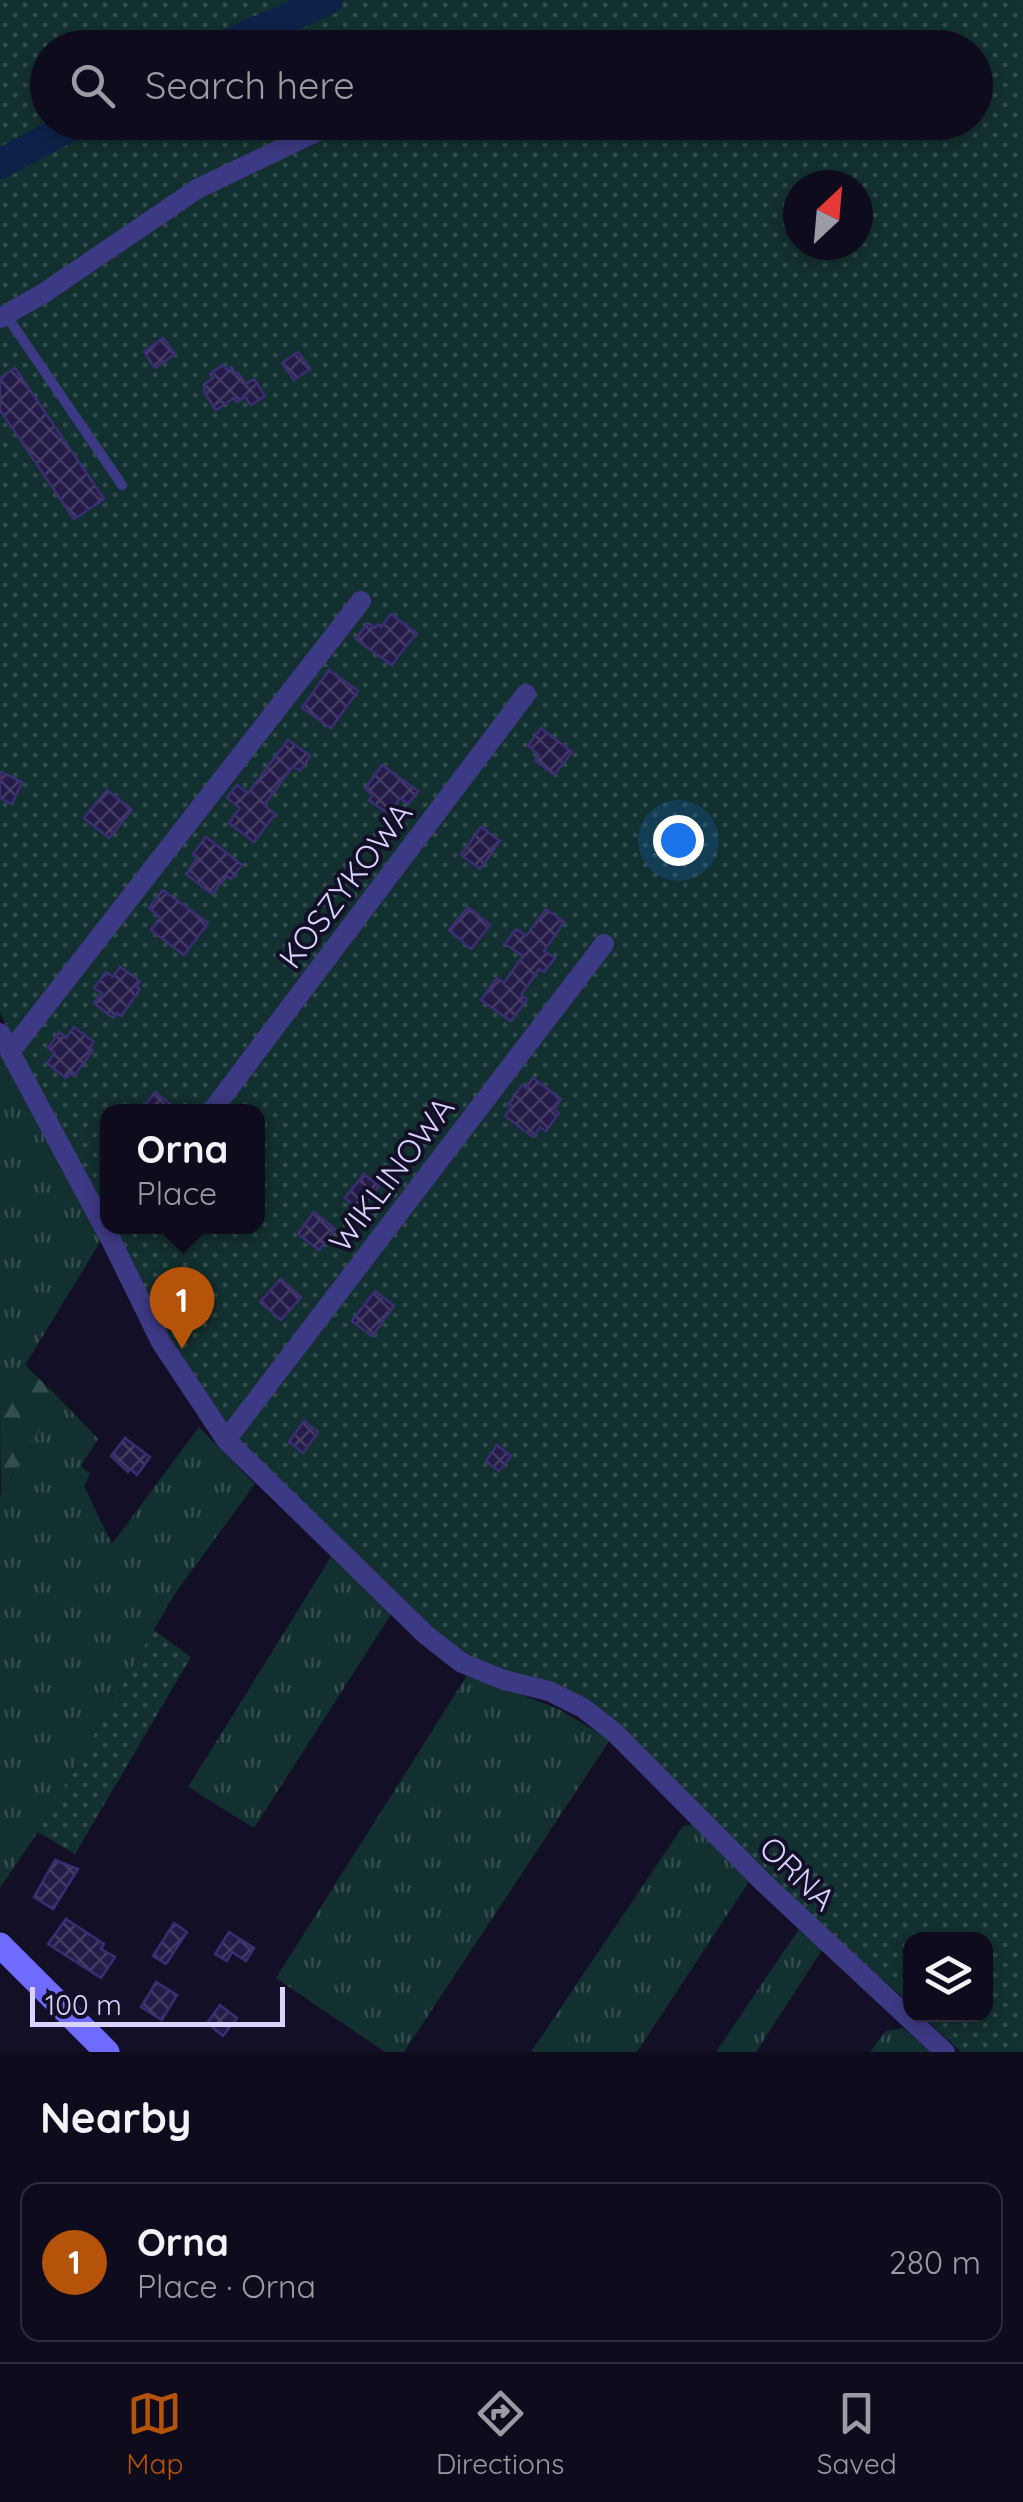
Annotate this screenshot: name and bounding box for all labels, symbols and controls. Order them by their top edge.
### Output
search box [30,30,993,140]
icon: search [65,58,120,113]
text: Search here [145,61,355,109]
north arrow [783,170,873,260]
street label: KOSZYKOWA [270,794,420,976]
your location [653,815,704,866]
street label: WIKLINOWA [320,1088,462,1260]
popup [100,1104,265,1234]
text: Orna [137,1125,228,1173]
text: Place [137,1173,217,1213]
pin: 1 [150,1266,214,1349]
street label: ORNA [752,1827,844,1919]
map controls [903,1932,993,2022]
button: layers [903,1932,993,2022]
scale bar [30,1982,285,2026]
text: 100 m [45,1987,122,2022]
text: Nearby [40,2091,191,2144]
text: Orna [137,2218,229,2266]
text: 1 [68,2242,81,2282]
text: 280 m [889,2242,981,2282]
text: Place · Orna [137,2266,316,2306]
tab: Map [126,2386,183,2481]
tab: Directions [436,2386,564,2481]
tab: Saved [817,2386,897,2481]

